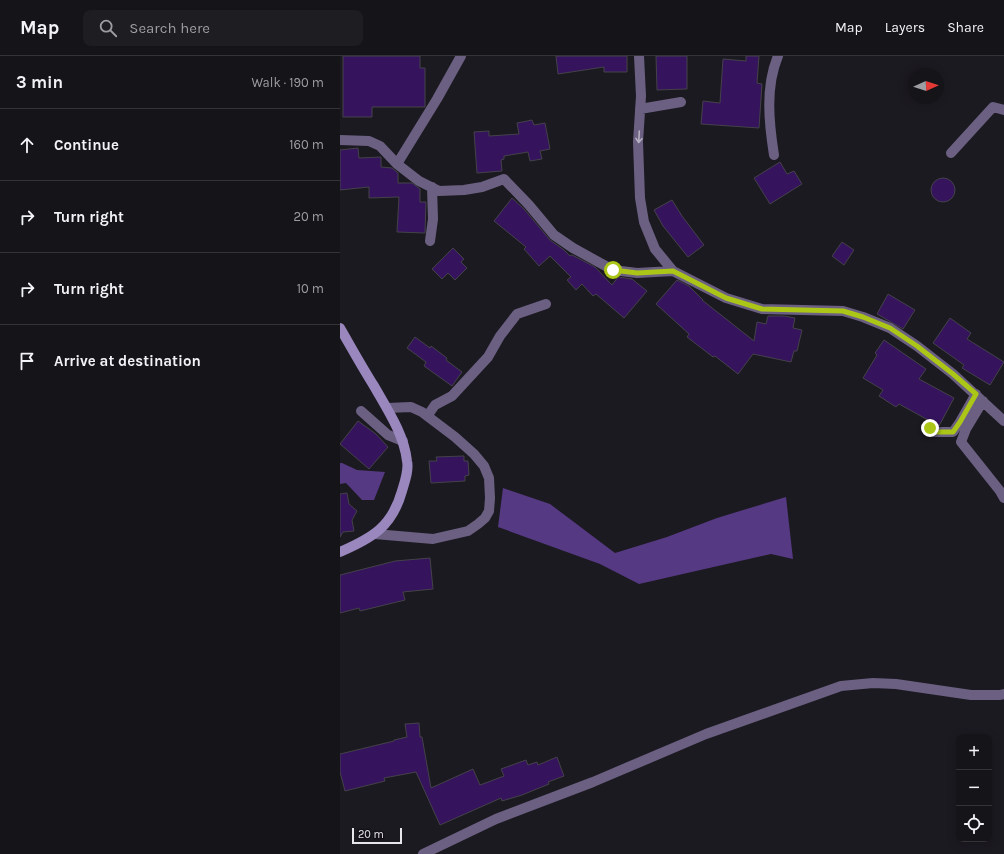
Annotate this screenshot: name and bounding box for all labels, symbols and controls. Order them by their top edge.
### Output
search box [83,10,363,46]
text: Map [20,17,59,39]
icon: search [97,17,119,39]
text: Search here [129,19,210,37]
text: Map [835,19,863,36]
text: Layers [885,19,925,36]
text: Share [947,19,984,36]
north arrow [908,68,944,104]
text: 3 min [16,72,63,92]
text: Walk · 190 m [251,75,324,90]
one-way arrow [635,130,642,143]
icon: ahead [16,134,38,156]
text: Continue [54,136,119,154]
text: 160 m [289,137,324,152]
icon: right [16,206,38,228]
text: Turn right [54,208,124,226]
text: 20 m [294,209,324,224]
route start [604,261,622,279]
icon: right [16,278,38,300]
text: Turn right [54,280,124,298]
text: 10 m [297,281,324,296]
icon: arrive [16,350,38,372]
text: Arrive at destination [54,352,201,370]
route end [921,419,939,437]
map controls [956,734,992,842]
button: + [956,734,992,770]
button: − [956,770,992,806]
button: locate [956,806,992,842]
scale bar [352,826,402,845]
text: 20 m [358,828,384,841]

